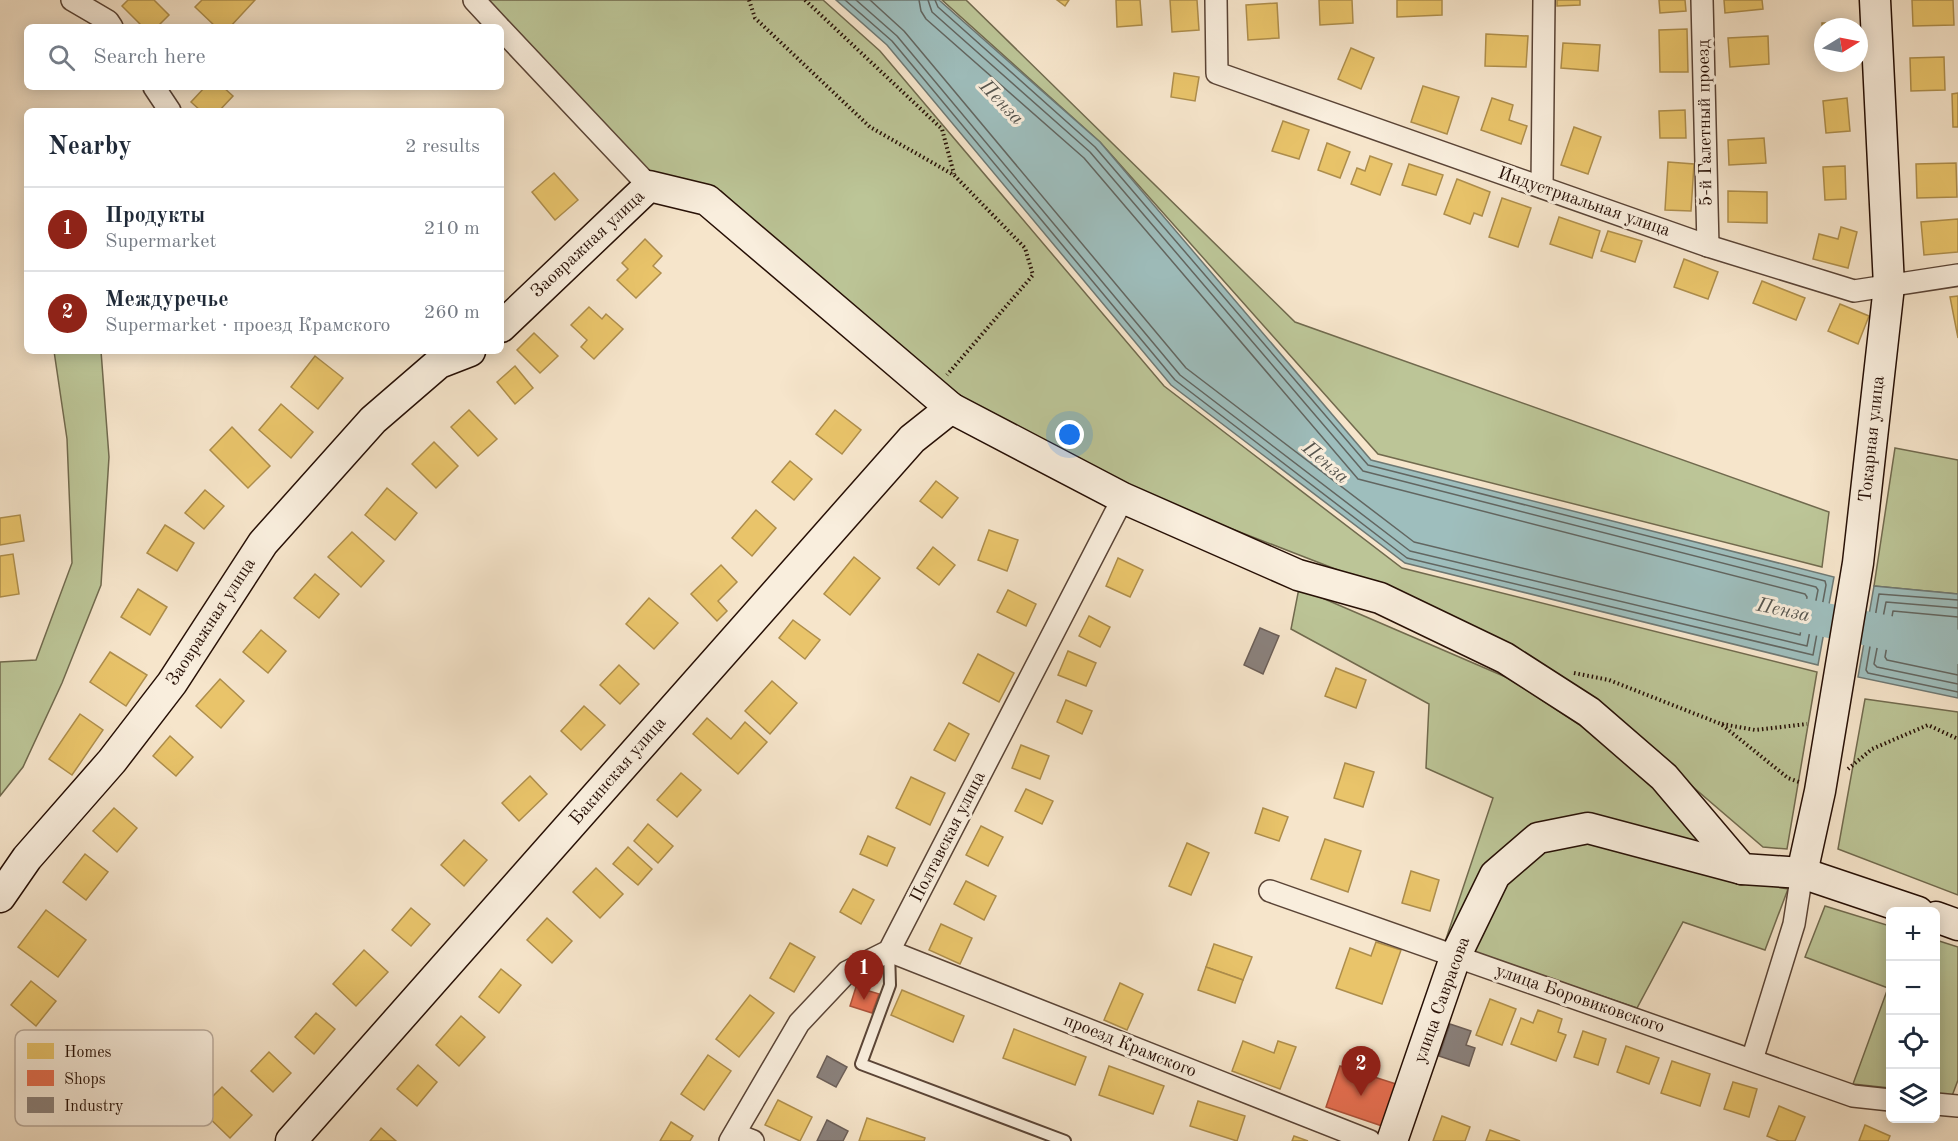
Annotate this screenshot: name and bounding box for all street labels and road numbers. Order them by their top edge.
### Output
street label: 5-й Галетный проезд [1695,39,1715,207]
street label: Индустриальная улица [1495,164,1673,240]
street label: Заовражная улица [528,187,648,301]
street label: Токарная улица [1856,375,1888,503]
street label: Заовражная улица [163,555,259,689]
street label: Бакинская улица [566,714,670,828]
street label: Полтавская улица [907,768,989,905]
street label: улица Саврасова [1411,934,1473,1066]
street label: улица Боровиковского [1493,962,1667,1036]
street label: проезд Крамского [1061,1011,1199,1081]

